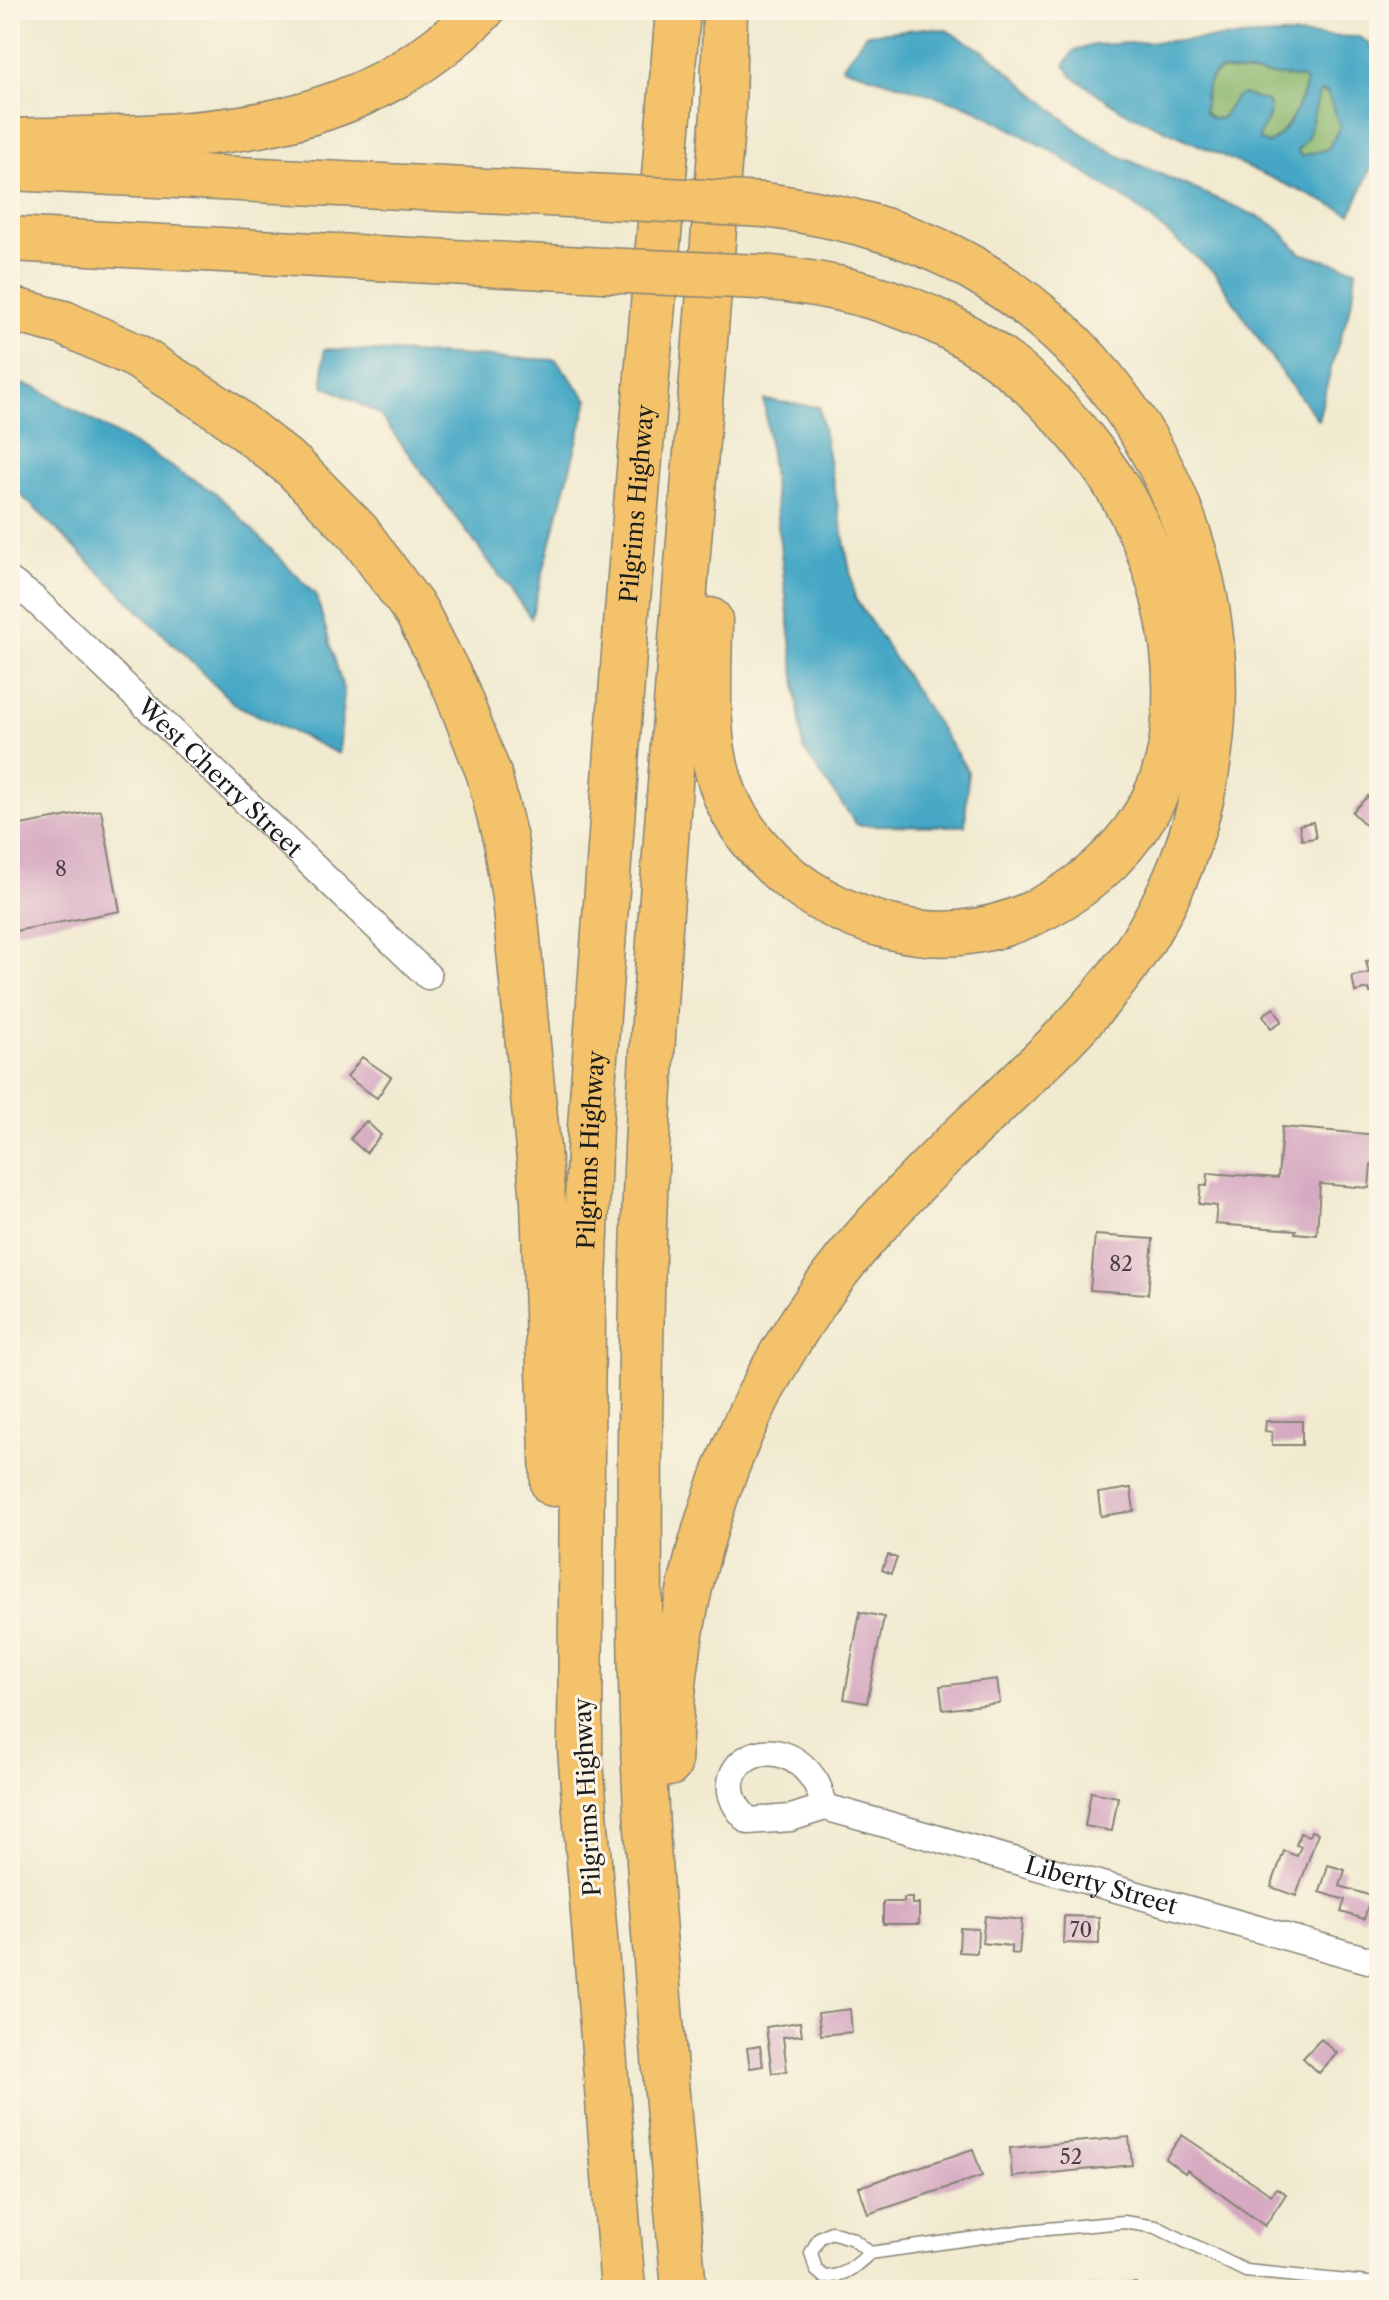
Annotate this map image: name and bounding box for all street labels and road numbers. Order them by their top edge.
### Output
street label: Pilgrims Highway [613,402,659,604]
street label: West Cherry Street [131,691,309,863]
street label: Pilgrims Highway [571,1049,610,1250]
street label: Pilgrims Highway [567,1696,607,1897]
street label: Liberty Street [1022,1850,1181,1920]

